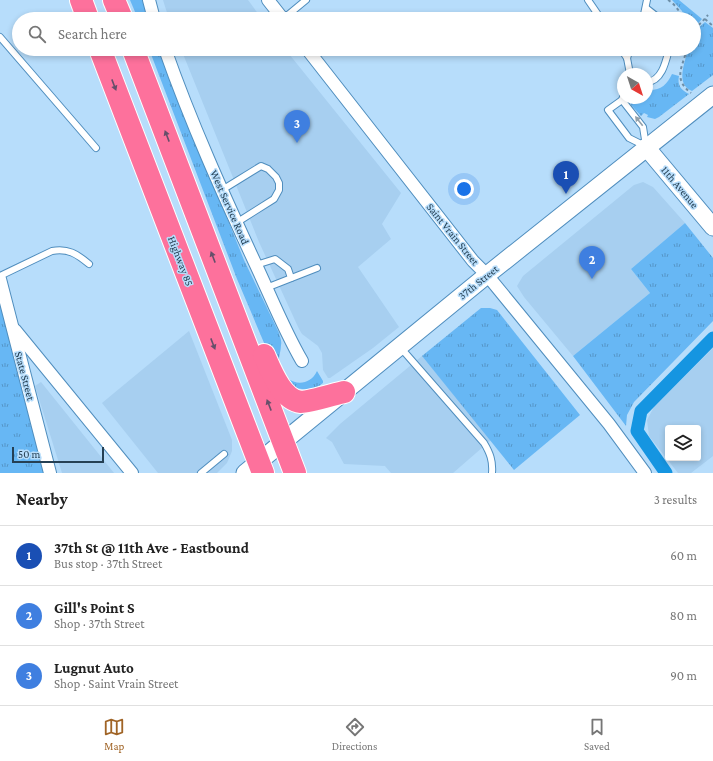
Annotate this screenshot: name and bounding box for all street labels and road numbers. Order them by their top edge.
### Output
street label: 11th Avenue [659,163,701,211]
street label: West Service Road [208,168,252,246]
street label: Saint Vrain Street [424,201,482,268]
street label: Highway 85 [165,234,196,288]
street label: 37th Street [456,262,501,302]
street label: State Street [13,350,37,402]

